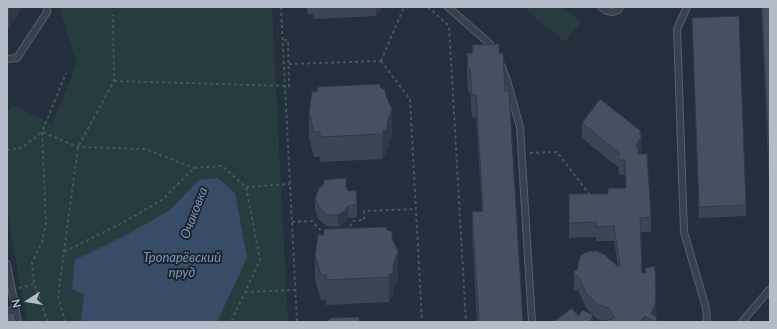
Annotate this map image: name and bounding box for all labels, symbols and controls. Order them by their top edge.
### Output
water label: Очаковка [177,185,211,241]
water label: Тропарёвский пруд [143,250,221,281]
north arrow [8,281,48,321]
text: N [9,298,23,309]

